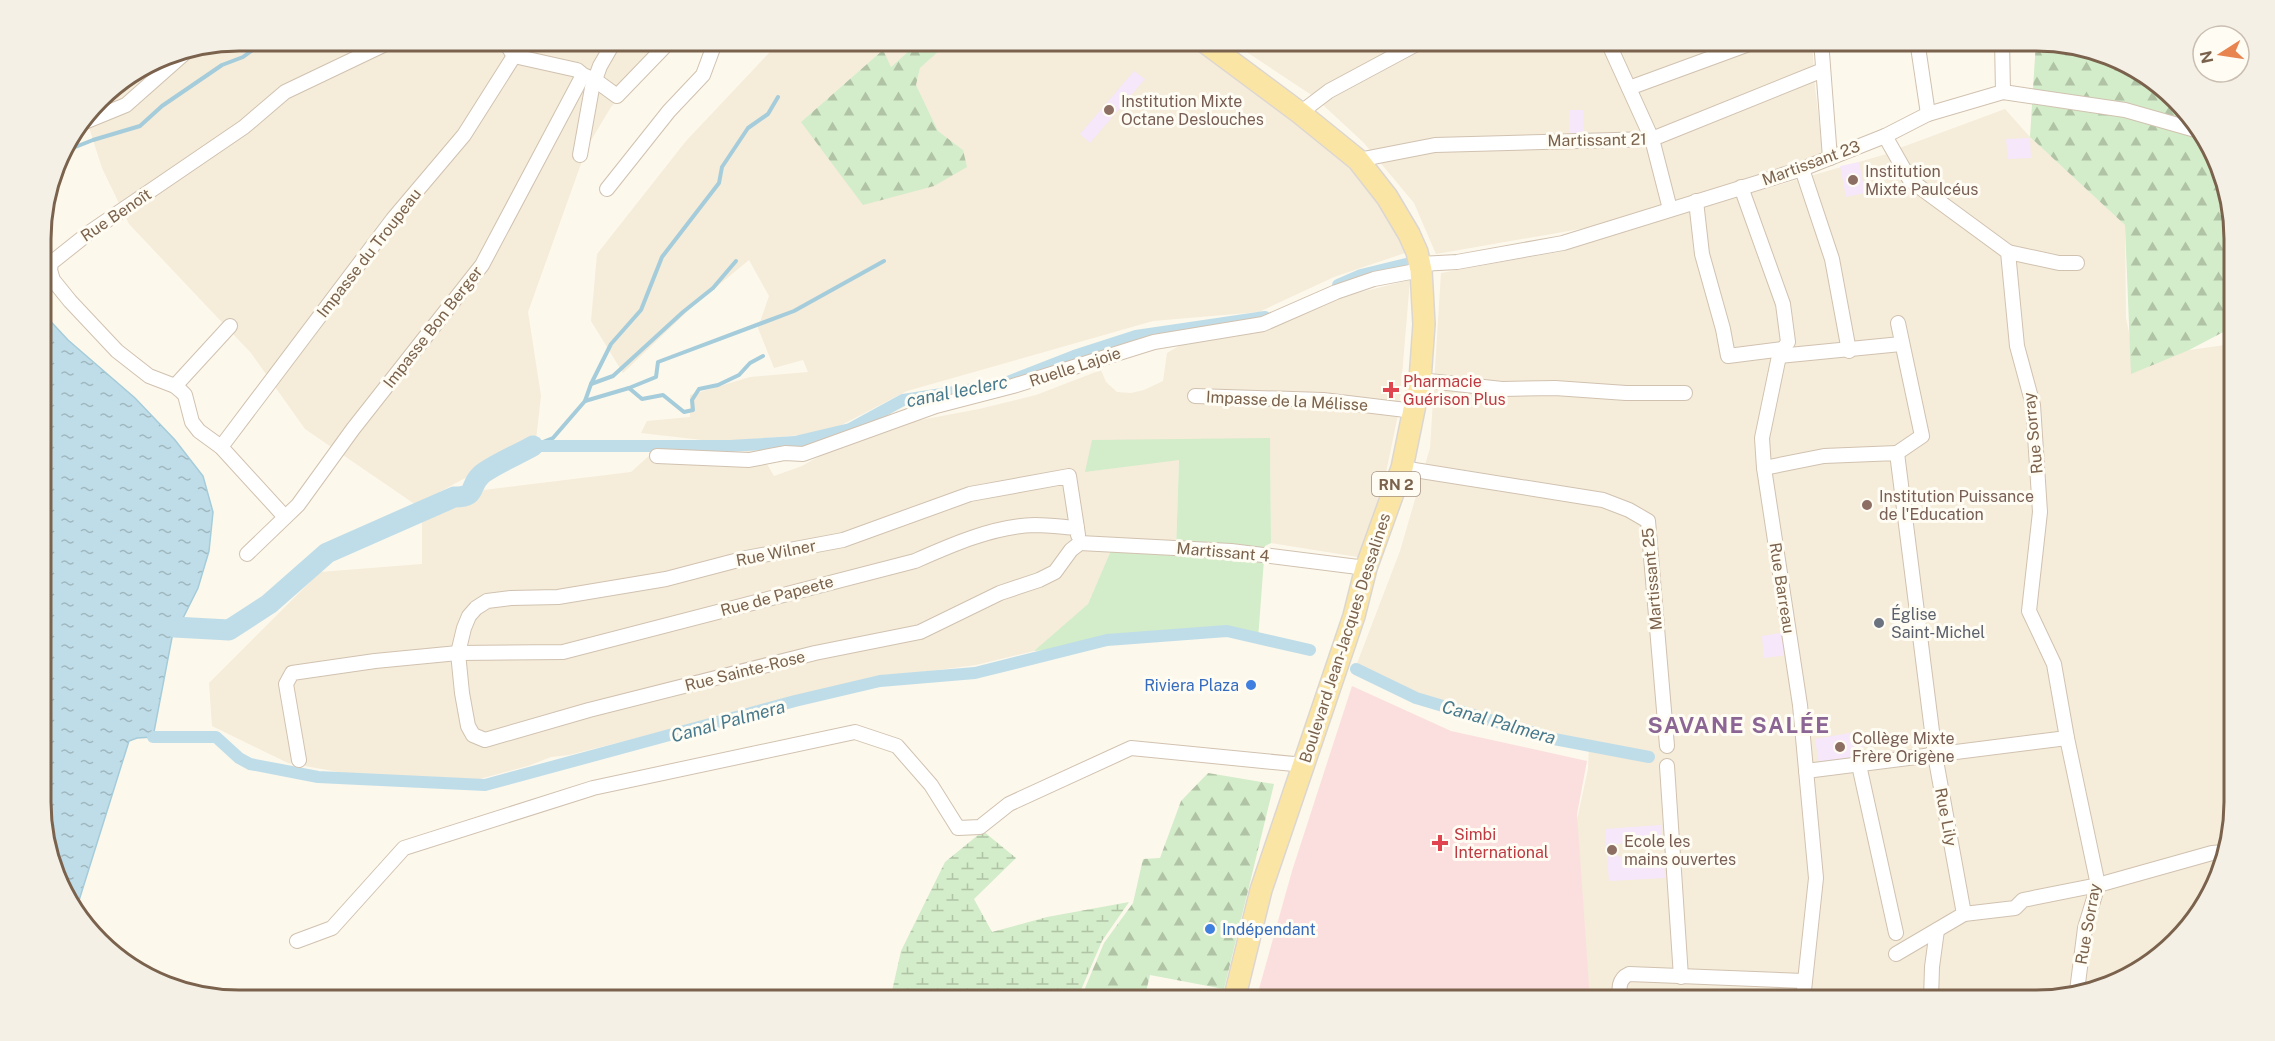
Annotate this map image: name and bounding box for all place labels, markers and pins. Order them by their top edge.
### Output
place label: Institution Mixte Octane Deslouches [1121,92,1264,129]
marker: Institution Mixte Octane Deslouches [1102,103,1116,117]
place label: Institution Mixte Paulcéus [1865,162,1978,199]
marker: Institution Mixte Paulcéus [1846,173,1860,187]
place label: Pharmacie Guérison Plus [1403,372,1506,409]
marker: Pharmacie Guérison Plus [1384,383,1398,397]
place label: Institution Puissance de l'Education [1879,487,2034,524]
marker: Institution Puissance de l'Education [1860,498,1874,512]
place label: Église Saint-Michel [1891,604,1985,642]
marker: Église Saint-Michel [1872,616,1886,630]
place label: Riviera Plaza [1144,676,1239,695]
marker: Riviera Plaza [1244,678,1258,692]
place label: Collège Mixte Frère Origène [1852,729,1955,766]
marker: Collège Mixte Frère Origène [1833,740,1847,754]
place label: Simbi International [1454,825,1549,862]
place label: Ecole les mains ouvertes [1624,832,1736,869]
marker: Simbi International [1431,834,1449,852]
marker: Ecole les mains ouvertes [1605,843,1619,857]
place label: Indépendant [1222,920,1316,939]
marker: Indépendant [1203,922,1217,936]

